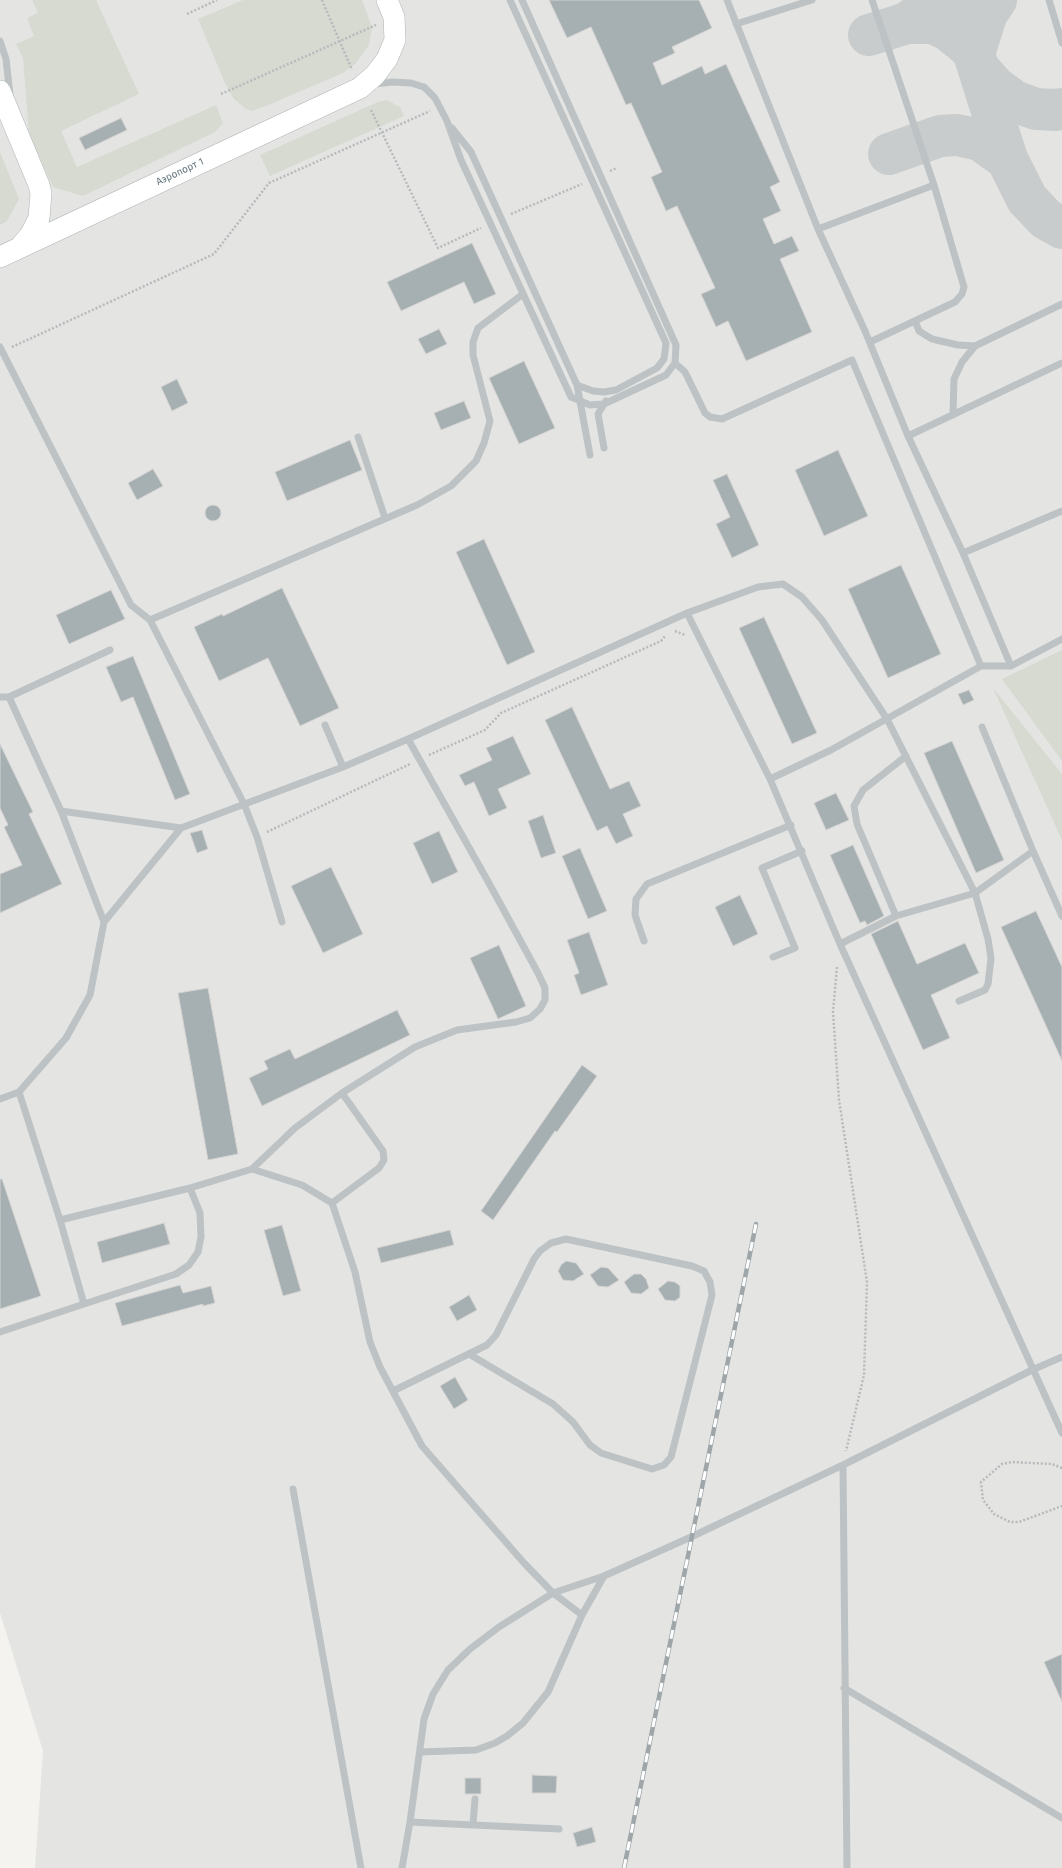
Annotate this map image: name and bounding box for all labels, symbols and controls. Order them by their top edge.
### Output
street label: Аэропорт 1 [154,156,206,188]

